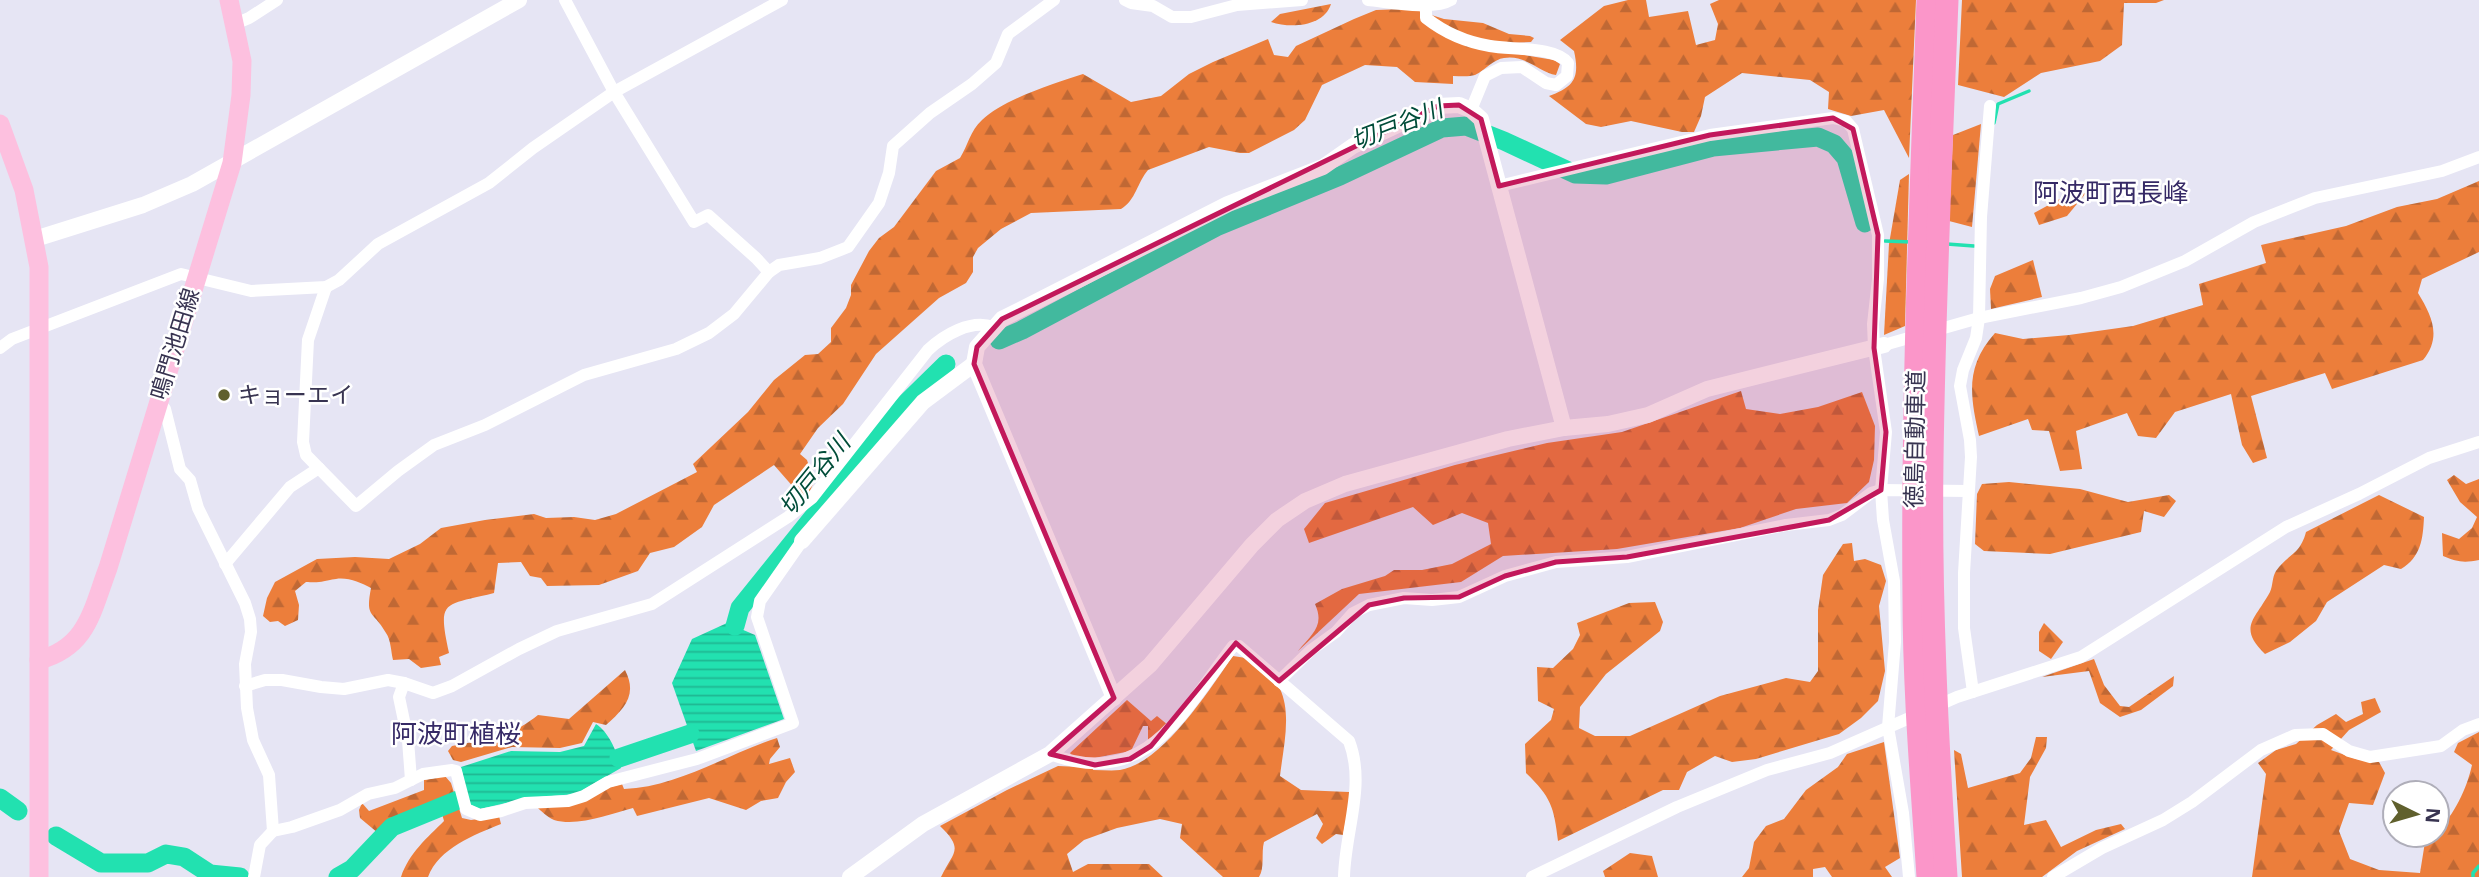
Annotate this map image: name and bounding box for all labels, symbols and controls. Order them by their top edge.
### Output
water label: 切戸谷川 [1346,90,1450,156]
district label: 阿波町西長峰 [2033,174,2189,210]
street label: 鳴門池田線 [142,284,206,403]
street label: 徳島自動車道 [1897,370,1931,508]
place label: キョーエイ [238,378,353,410]
marker: キョーエイ [216,387,232,403]
water label: 切戸谷川 [771,424,859,522]
district label: 阿波町植桜 [391,715,521,751]
north arrow [2381,779,2451,849]
text: N [2419,807,2447,824]

